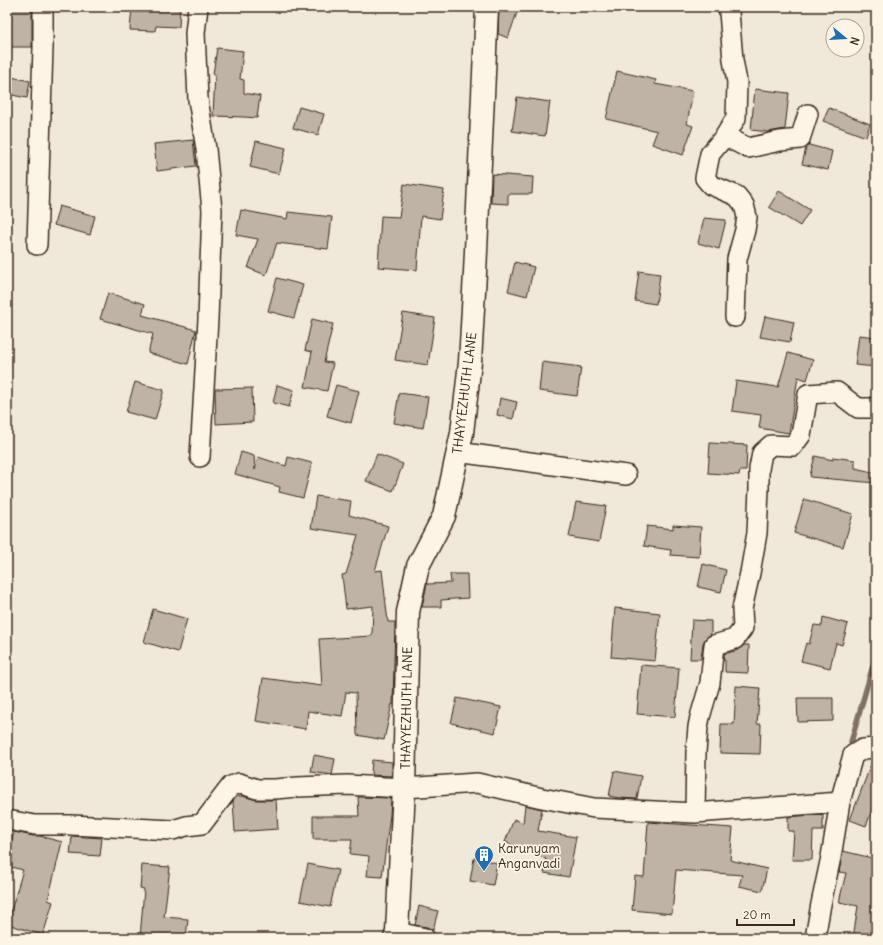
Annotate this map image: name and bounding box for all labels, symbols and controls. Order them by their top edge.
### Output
north arrow [825,18,865,58]
text: N [847,35,862,47]
street label: THAYYEZHUTH LANE [449,331,480,455]
street label: THAYYEZHUTH LANE [397,646,416,770]
place label: Karunyam Anganvadi [498,840,560,872]
building icon: Karunyam Anganvadi [473,844,495,872]
scale bar [737,901,794,927]
text: 20 m [743,907,771,922]

